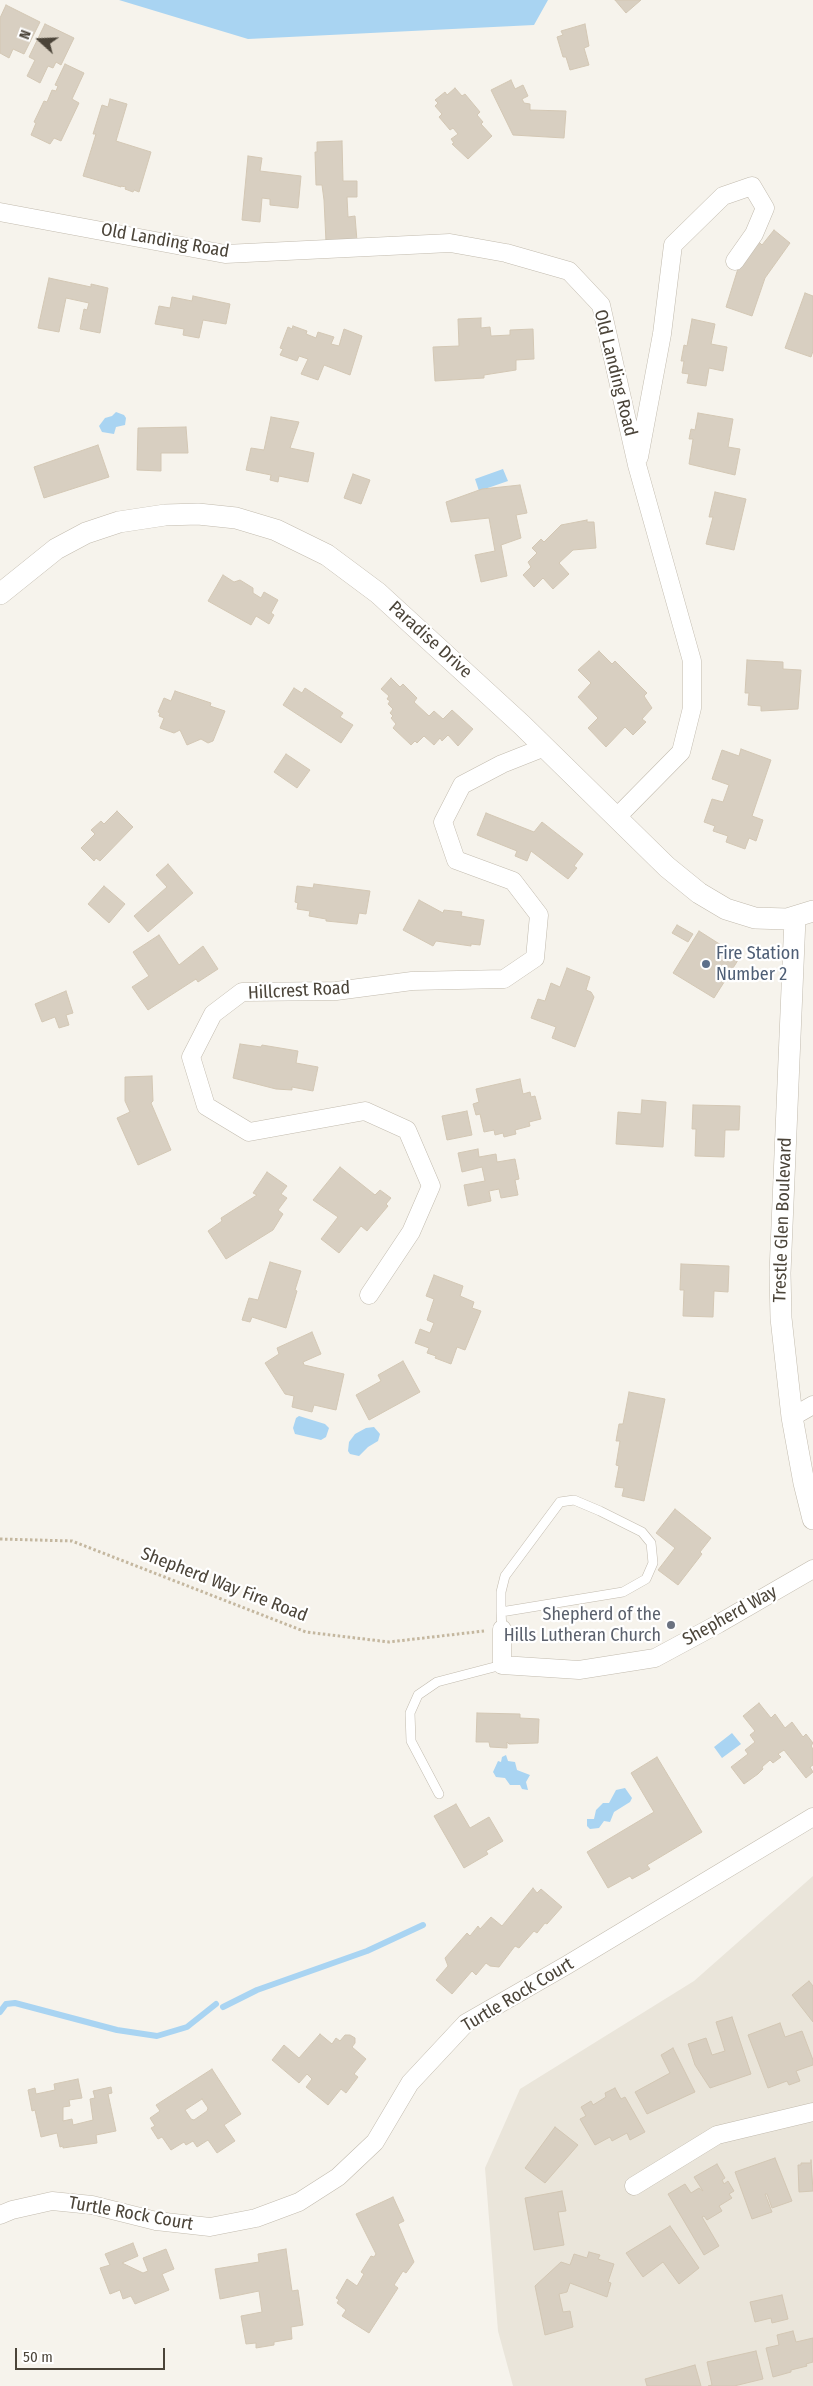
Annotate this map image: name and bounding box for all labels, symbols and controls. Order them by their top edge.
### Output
north arrow [15,15,65,65]
text: N [16,28,35,42]
street label: Old Landing Road [99,219,231,263]
street label: Old Landing Road [589,307,641,439]
street label: Paradise Drive [384,597,476,683]
place label: Fire Station Number 2 [716,943,800,986]
marker: Fire Station Number 2 [700,958,712,970]
street label: Hillcrest Road [247,978,351,1004]
street label: Trestle Glen Boulevard [769,1137,797,1303]
street label: Shepherd Way Fire Road [138,1543,310,1627]
street label: Shepherd Way [679,1581,781,1651]
place label: Shepherd of the Hills Lutheran Church [504,1604,661,1646]
marker: Shepherd of the Hills Lutheran Church [665,1619,677,1631]
street label: Turtle Rock Court [458,1953,578,2037]
street label: Turtle Rock Court [67,2192,195,2236]
scale bar [18,2338,168,2370]
text: 50 m [23,2348,53,2366]

